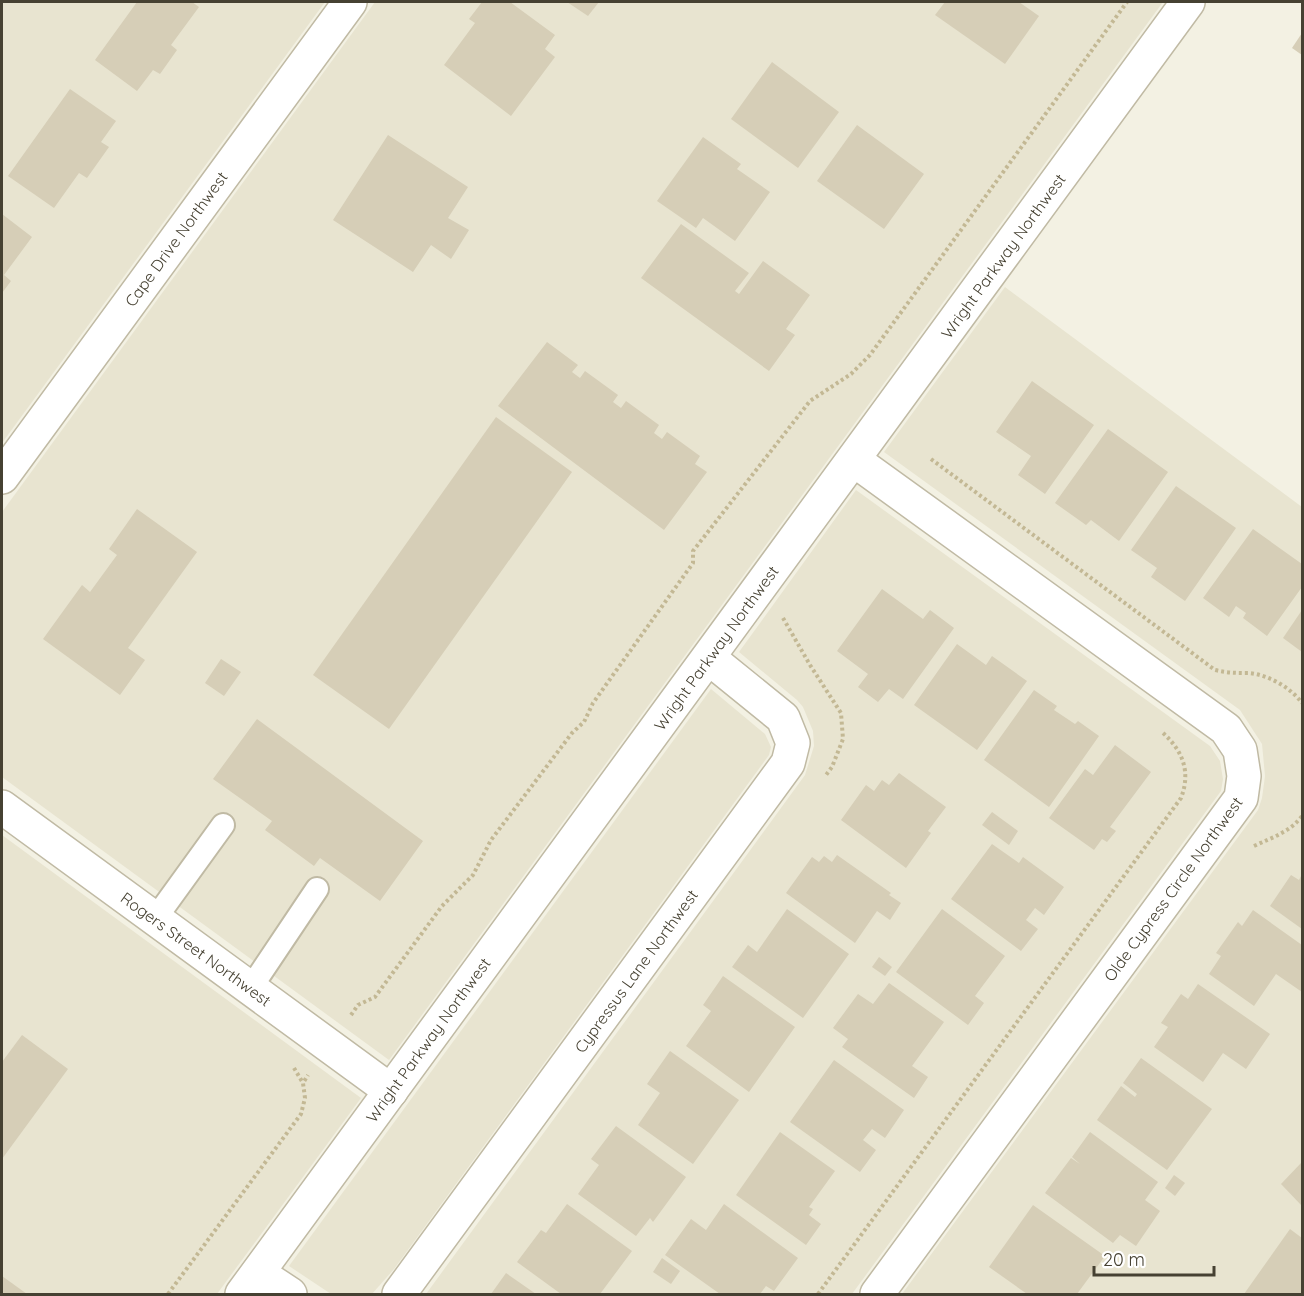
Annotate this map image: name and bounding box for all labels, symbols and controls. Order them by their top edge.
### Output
street label: Cape Drive Northwest [120,168,232,310]
street label: Wright Parkway Northwest [936,170,1070,342]
street label: Wright Parkway Northwest [649,562,783,734]
street label: Olde Cypress Circle Northwest [1099,793,1247,985]
street label: Cypressus Lane Northwest [570,885,702,1057]
street label: Rogers Street Northwest [117,888,275,1010]
street label: Wright Parkway Northwest [361,954,495,1126]
scale bar [1094,1239,1214,1277]
text: 20 m [1103,1248,1145,1271]

